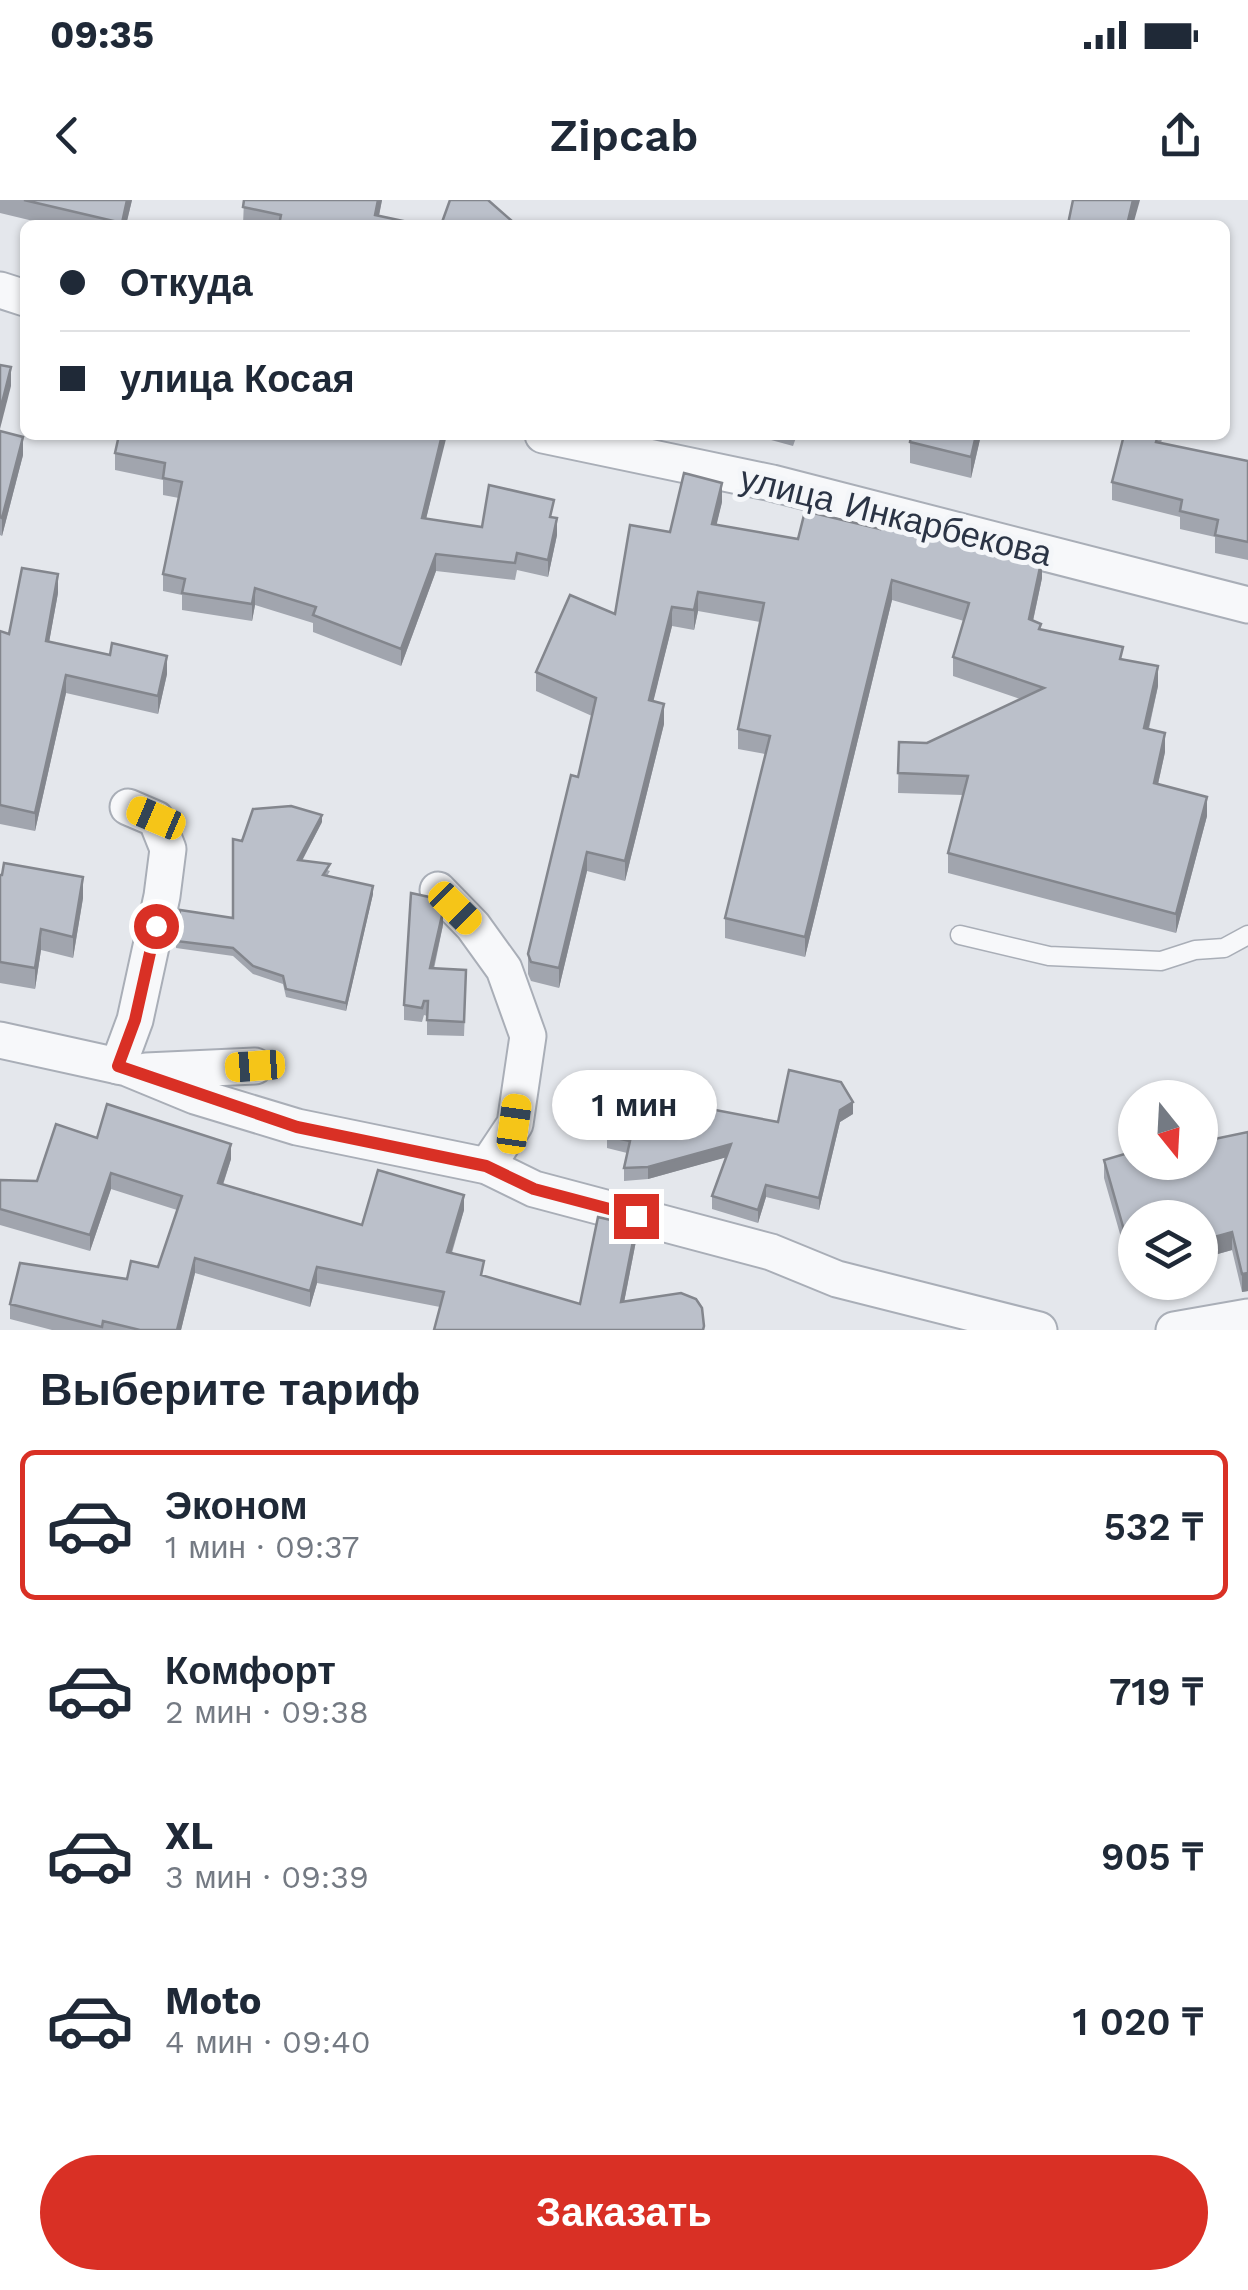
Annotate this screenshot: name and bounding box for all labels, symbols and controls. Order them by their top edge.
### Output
text: 09:35 [50,13,154,57]
icon: back [40,108,95,163]
icon: share [1153,108,1208,163]
text: Zipcab [550,109,698,162]
text: Откуда [120,261,253,305]
text: улица Косая [120,357,355,401]
street label: улица Инкарбекова [736,457,1057,575]
car [123,792,189,844]
car [423,876,487,940]
route start [134,904,179,949]
car [224,1049,286,1083]
callout: 1 мин [554,1071,718,1141]
north arrow [1118,1080,1218,1180]
map controls [1118,1080,1218,1300]
text: 1 мин [592,1086,677,1124]
car [495,1092,533,1156]
route end [614,1194,659,1239]
button: layers [1118,1200,1218,1300]
text: Выберите тариф [40,1363,420,1416]
icon: car [45,1480,135,1570]
text: Эконом [165,1484,308,1528]
text: 532 ₸ [1104,1505,1203,1549]
text: 1 мин · 09:37 [165,1528,359,1566]
icon: car [45,1645,135,1735]
text: Комфорт [165,1649,336,1693]
text: 719 ₸ [1109,1670,1203,1714]
text: 2 мин · 09:38 [165,1693,369,1731]
icon: car [45,1810,135,1900]
text: XL [165,1814,213,1858]
text: 905 ₸ [1101,1835,1203,1879]
text: 3 мин · 09:39 [165,1858,369,1896]
icon: car [45,1975,135,2065]
text: Moto [165,1979,261,2023]
text: 1 020 ₸ [1072,2000,1203,2044]
text: 4 мин · 09:40 [165,2023,371,2061]
button: Заказать [40,2155,1208,2270]

